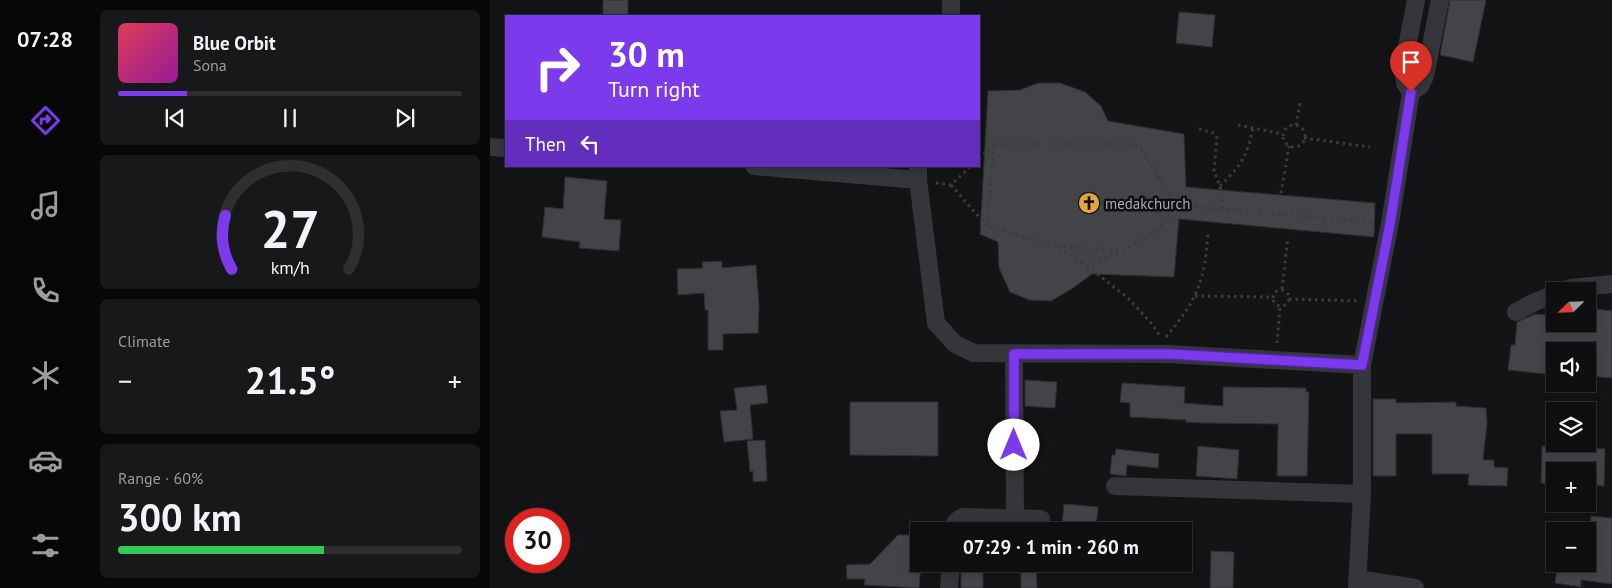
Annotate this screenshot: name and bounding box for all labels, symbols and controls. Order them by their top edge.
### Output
text: 07:28 [17,25,73,53]
text: Blue Orbit [193,31,276,55]
text: 30 m [608,31,685,77]
icon: right [525,35,590,100]
pin [1390,41,1432,92]
icon: arrive [1397,48,1425,76]
text: Sona [193,55,227,75]
text: Turn right [608,75,700,103]
icon: directions [28,103,63,138]
icon: previous [161,104,189,132]
icon: pause [276,104,304,132]
icon: next [391,104,419,132]
icon: left [576,130,604,158]
text: Then [525,132,566,156]
icon: music [28,188,63,223]
church icon: medakchurch [1077,191,1101,215]
place label: medakchurch [1105,194,1190,213]
text: 27 [261,195,319,262]
text: km/h [270,256,310,279]
icon: phone [28,273,63,308]
north arrow [1546,282,1596,332]
map controls [1546,282,1596,572]
text: Climate [118,331,170,351]
button: sound [1546,342,1596,392]
text: 21.5° [245,355,335,404]
icon: climate [28,358,63,393]
text: − [118,362,132,399]
text: + [448,362,462,399]
button: layers [1546,402,1596,452]
position arrow [987,418,1039,470]
icon: car [28,443,63,478]
button: + [1546,462,1596,512]
text: Range · 60% [118,468,203,488]
text: 300 km [118,492,242,541]
speed limit sign: 30 [505,508,570,573]
button: − [1546,522,1596,572]
icon: filters [28,528,63,563]
text: 07:29 · 1 min · 260 m [963,535,1139,559]

